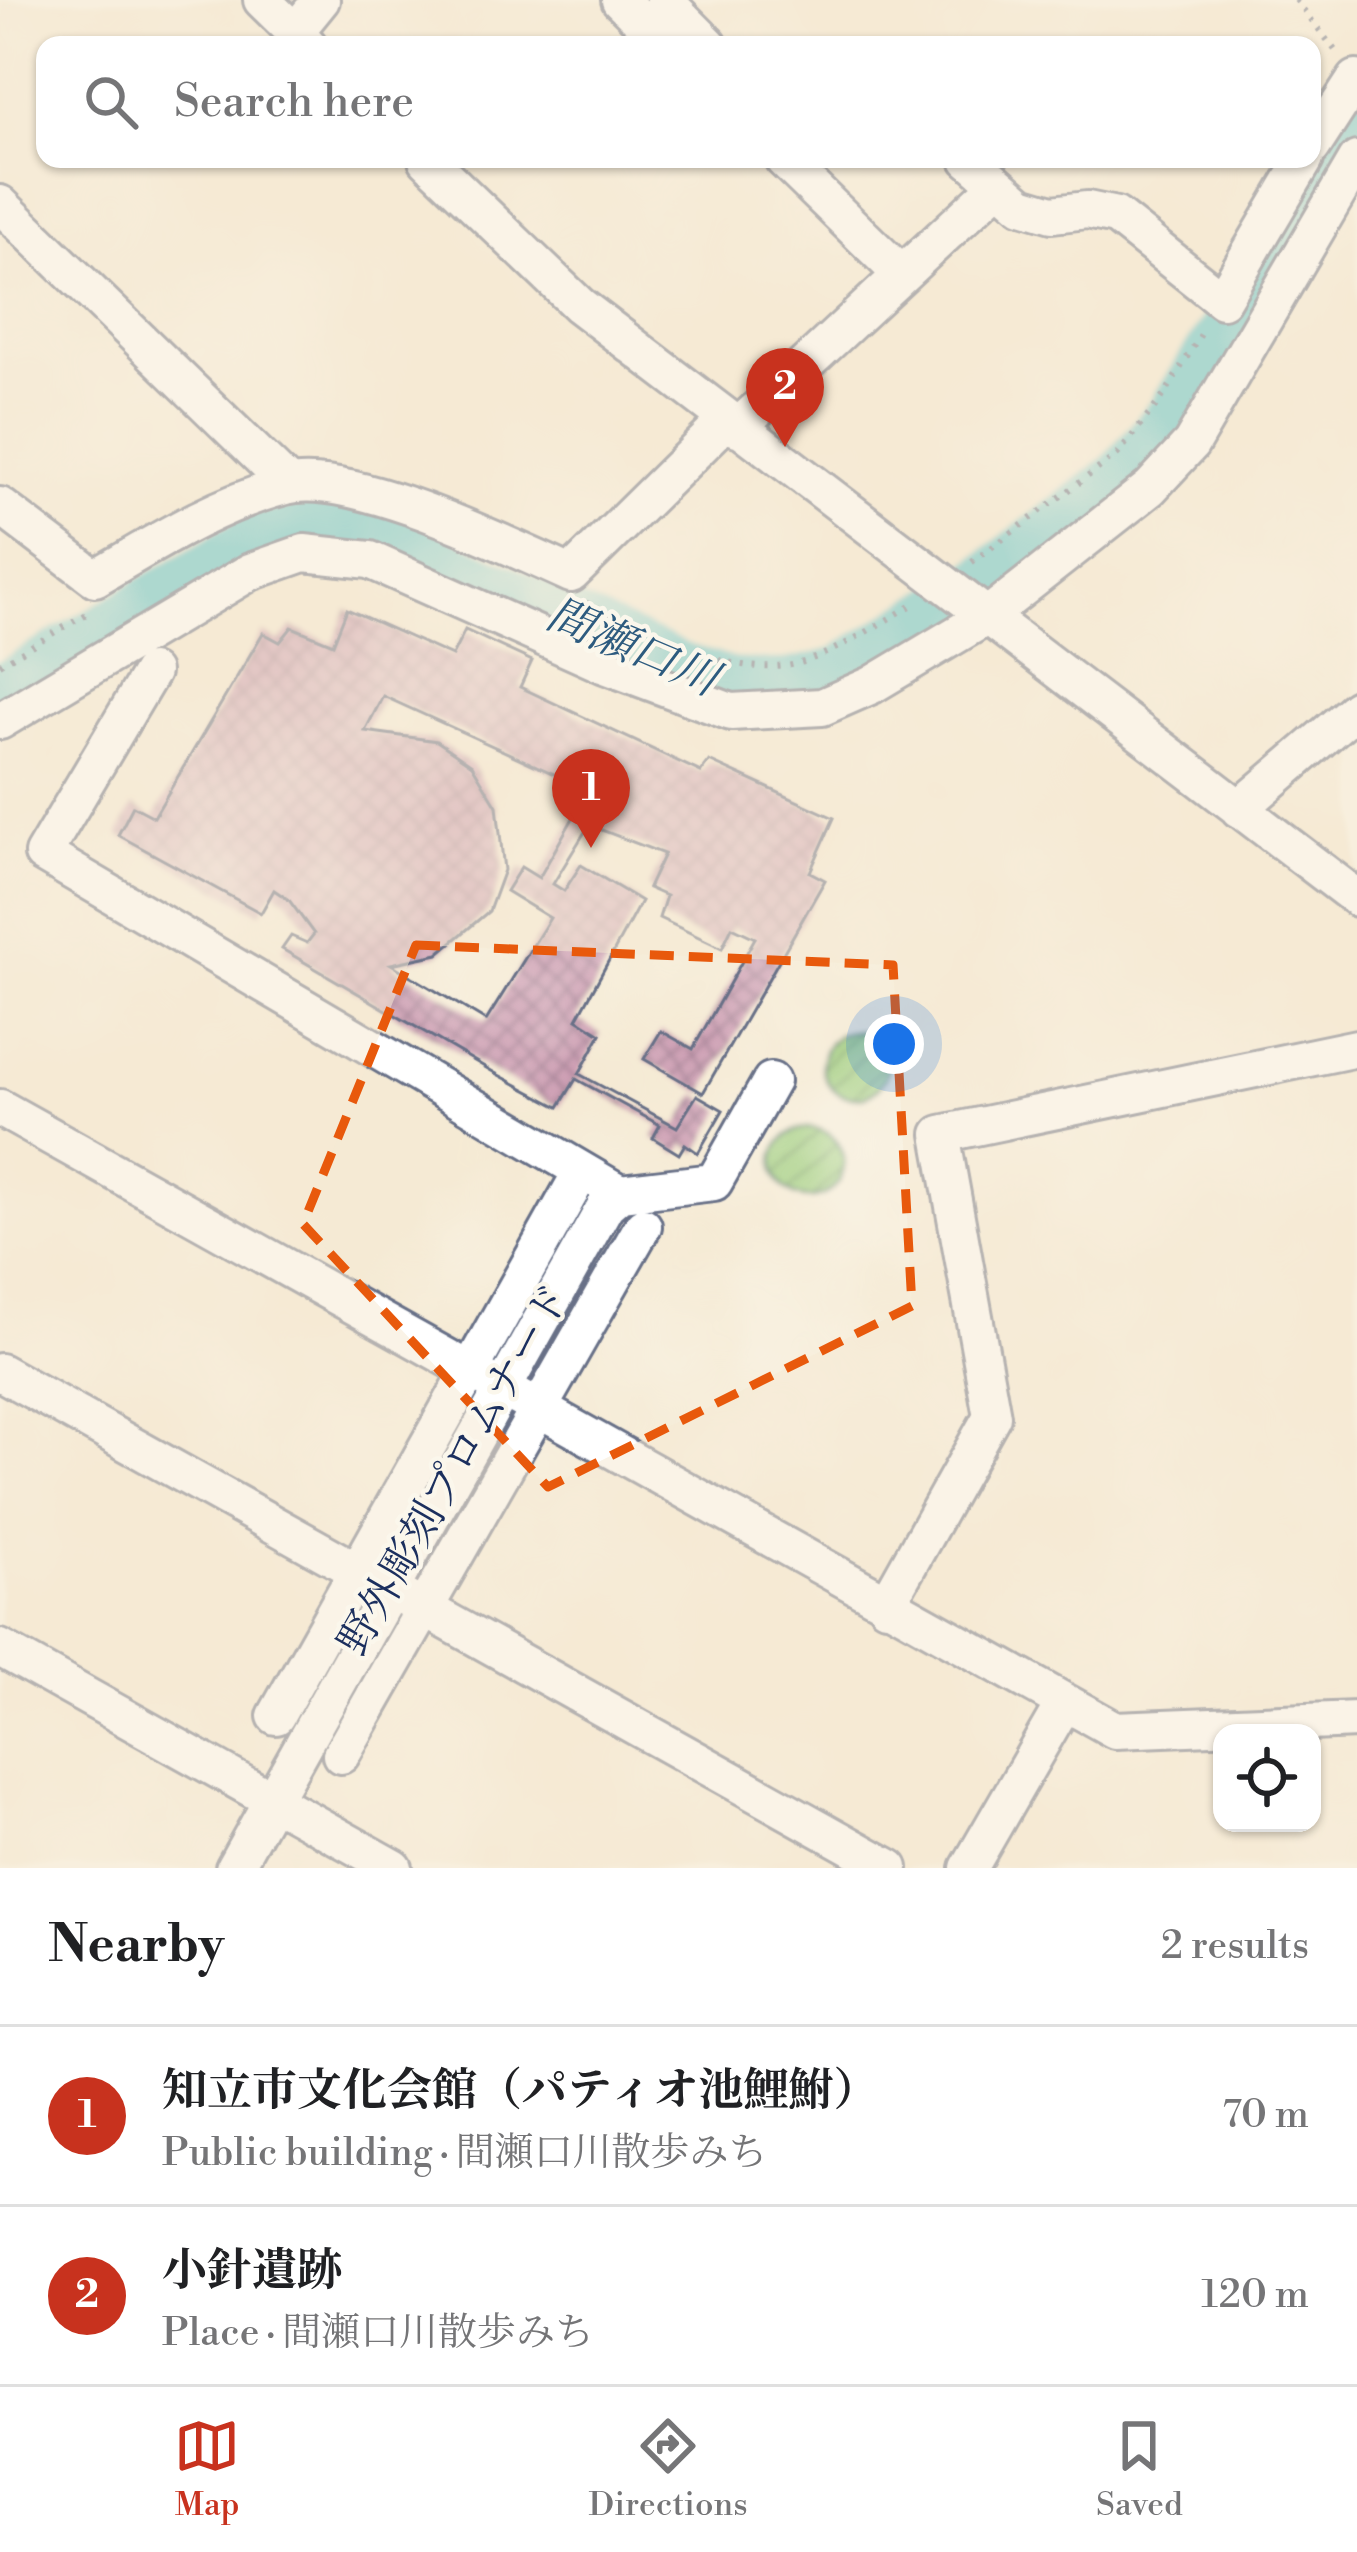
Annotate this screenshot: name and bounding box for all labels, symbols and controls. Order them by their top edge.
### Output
search box [36,36,1321,168]
icon: search [78,69,144,135]
text: Search here [174,74,414,131]
pin: 2 [746,348,824,447]
water label: 間瀬口川 [538,587,731,712]
pin: 1 [552,749,630,848]
your location [864,1014,924,1074]
street label: 野外彫刻プロムナード [327,1275,583,1665]
map controls [1213,1724,1321,1832]
button: locate [1213,1724,1321,1832]
text: Nearby [48,1914,224,1978]
text: 2 results [1161,1922,1309,1971]
text: 知立市文化会館（パティオ池鯉鮒） [162,2063,878,2120]
text: 1 [78,2091,96,2140]
text: 70 m [1222,2091,1309,2140]
text: Public building · 間瀬口川散歩みち [162,2129,767,2178]
text: 小針遺跡 [162,2243,342,2300]
text: 2 [75,2271,99,2320]
text: 120 m [1201,2271,1309,2320]
text: Place · 間瀬口川散歩みち [162,2309,594,2358]
tab: Map [174,2413,240,2526]
tab: Directions [589,2413,748,2526]
tab: Saved [1096,2413,1183,2526]

